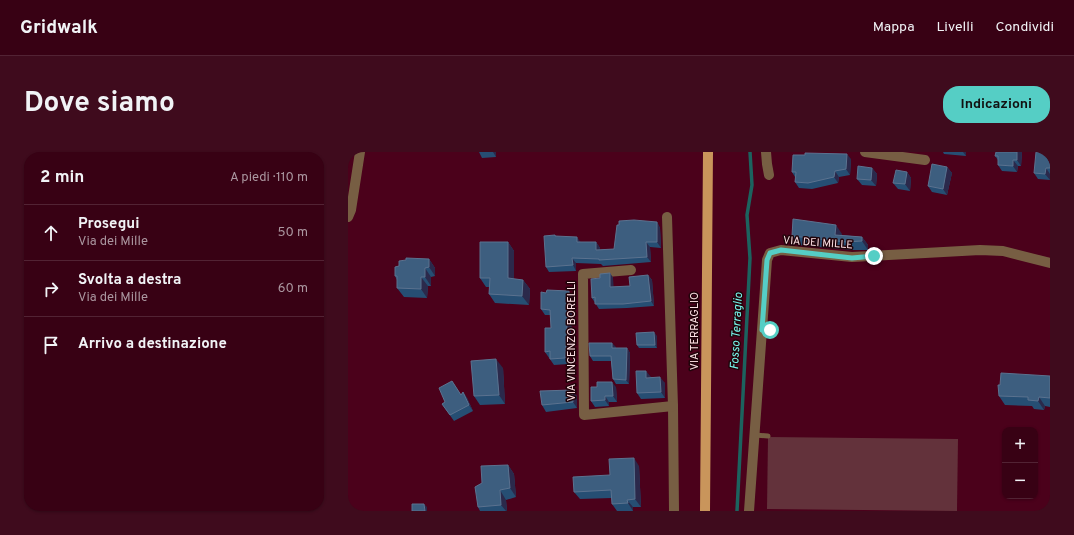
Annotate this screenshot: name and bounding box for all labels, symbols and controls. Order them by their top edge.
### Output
text: Gridwalk [20,16,98,40]
text: Mappa [873,19,915,36]
text: Livelli [937,19,973,36]
text: Condividi [995,19,1054,36]
text: Dove siamo [24,86,175,122]
button: Indicazioni [943,86,1050,123]
text: 2 min [40,167,84,189]
text: A piedi · 110 m [230,170,308,186]
text: Prosegui [78,215,139,234]
icon: ahead [40,222,62,244]
text: 50 m [278,225,308,241]
text: Via dei Mille [78,234,148,250]
street label: VIA DEI MILLE [782,234,853,252]
route end [865,247,883,265]
text: Svolta a destra [78,271,181,290]
icon: right [40,278,62,300]
text: 60 m [278,281,308,297]
street label: VIA VINCENZO BORELLI [565,281,579,401]
text: Via dei Mille [78,290,148,306]
street label: VIA TERRAGLIO [688,292,702,370]
water label: Fosso Terraglio [727,292,747,370]
route start [761,321,779,339]
icon: arrive [40,334,62,356]
text: Arrivo a destinazione [78,335,227,354]
map controls [1002,427,1038,499]
button: + [1002,427,1038,463]
button: − [1002,463,1038,499]

